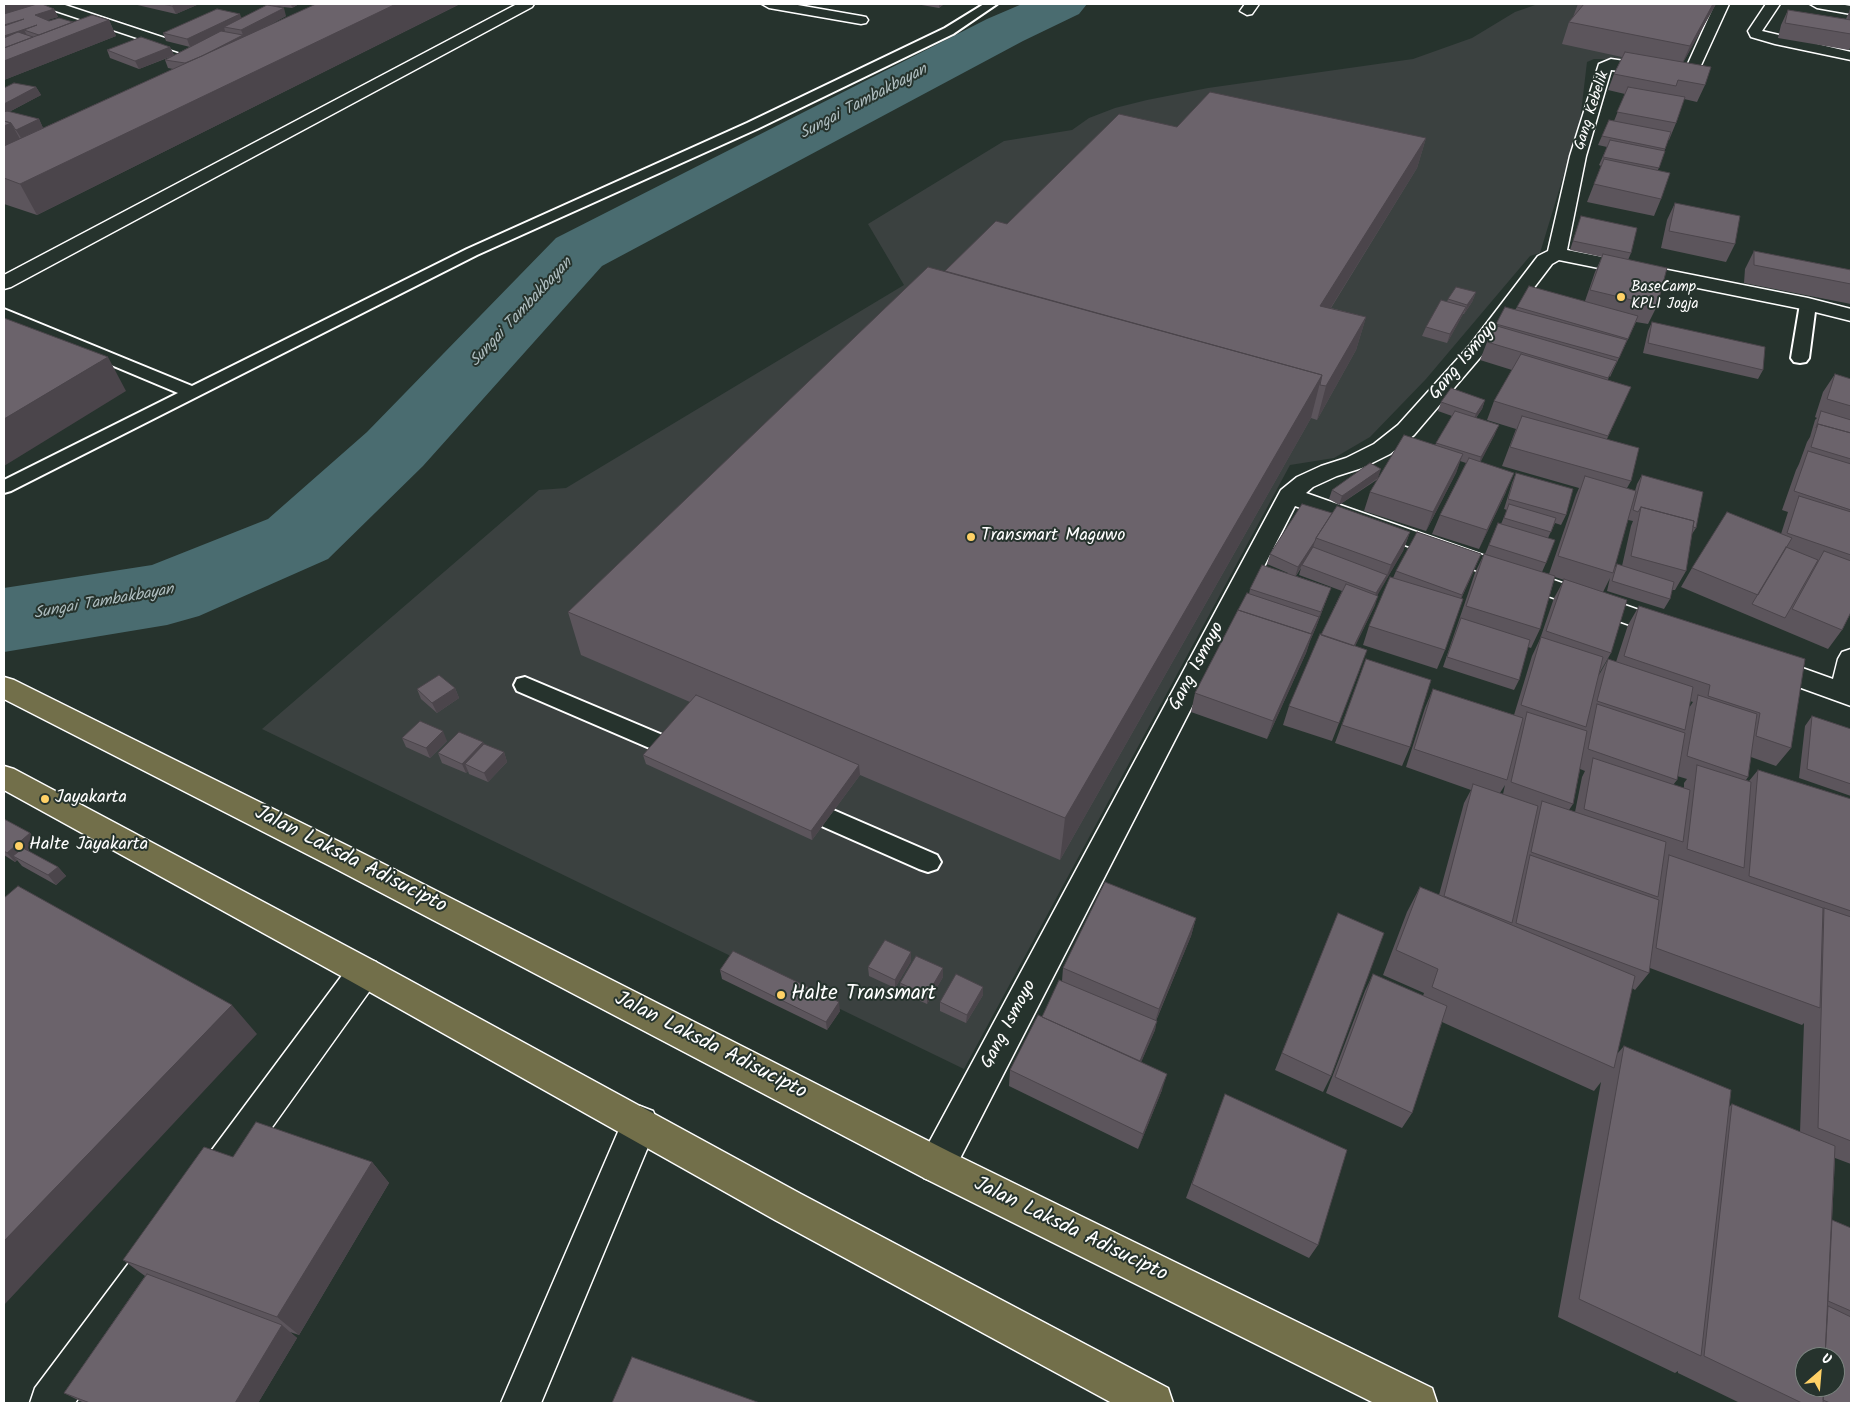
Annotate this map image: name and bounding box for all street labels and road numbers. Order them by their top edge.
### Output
street label: Gang Kebelik [1572,69,1614,153]
street label: Gang Ismoyo [1426,317,1504,405]
street label: Gang Ismoyo [1166,619,1230,715]
street label: Jalan Laksda Adisucipto [250,802,450,920]
street label: Gang Ismoyo [978,977,1042,1073]
street label: Jalan Laksda Adisucipto [610,988,810,1106]
street label: Jalan Laksda Adisucipto [969,1173,1171,1289]

